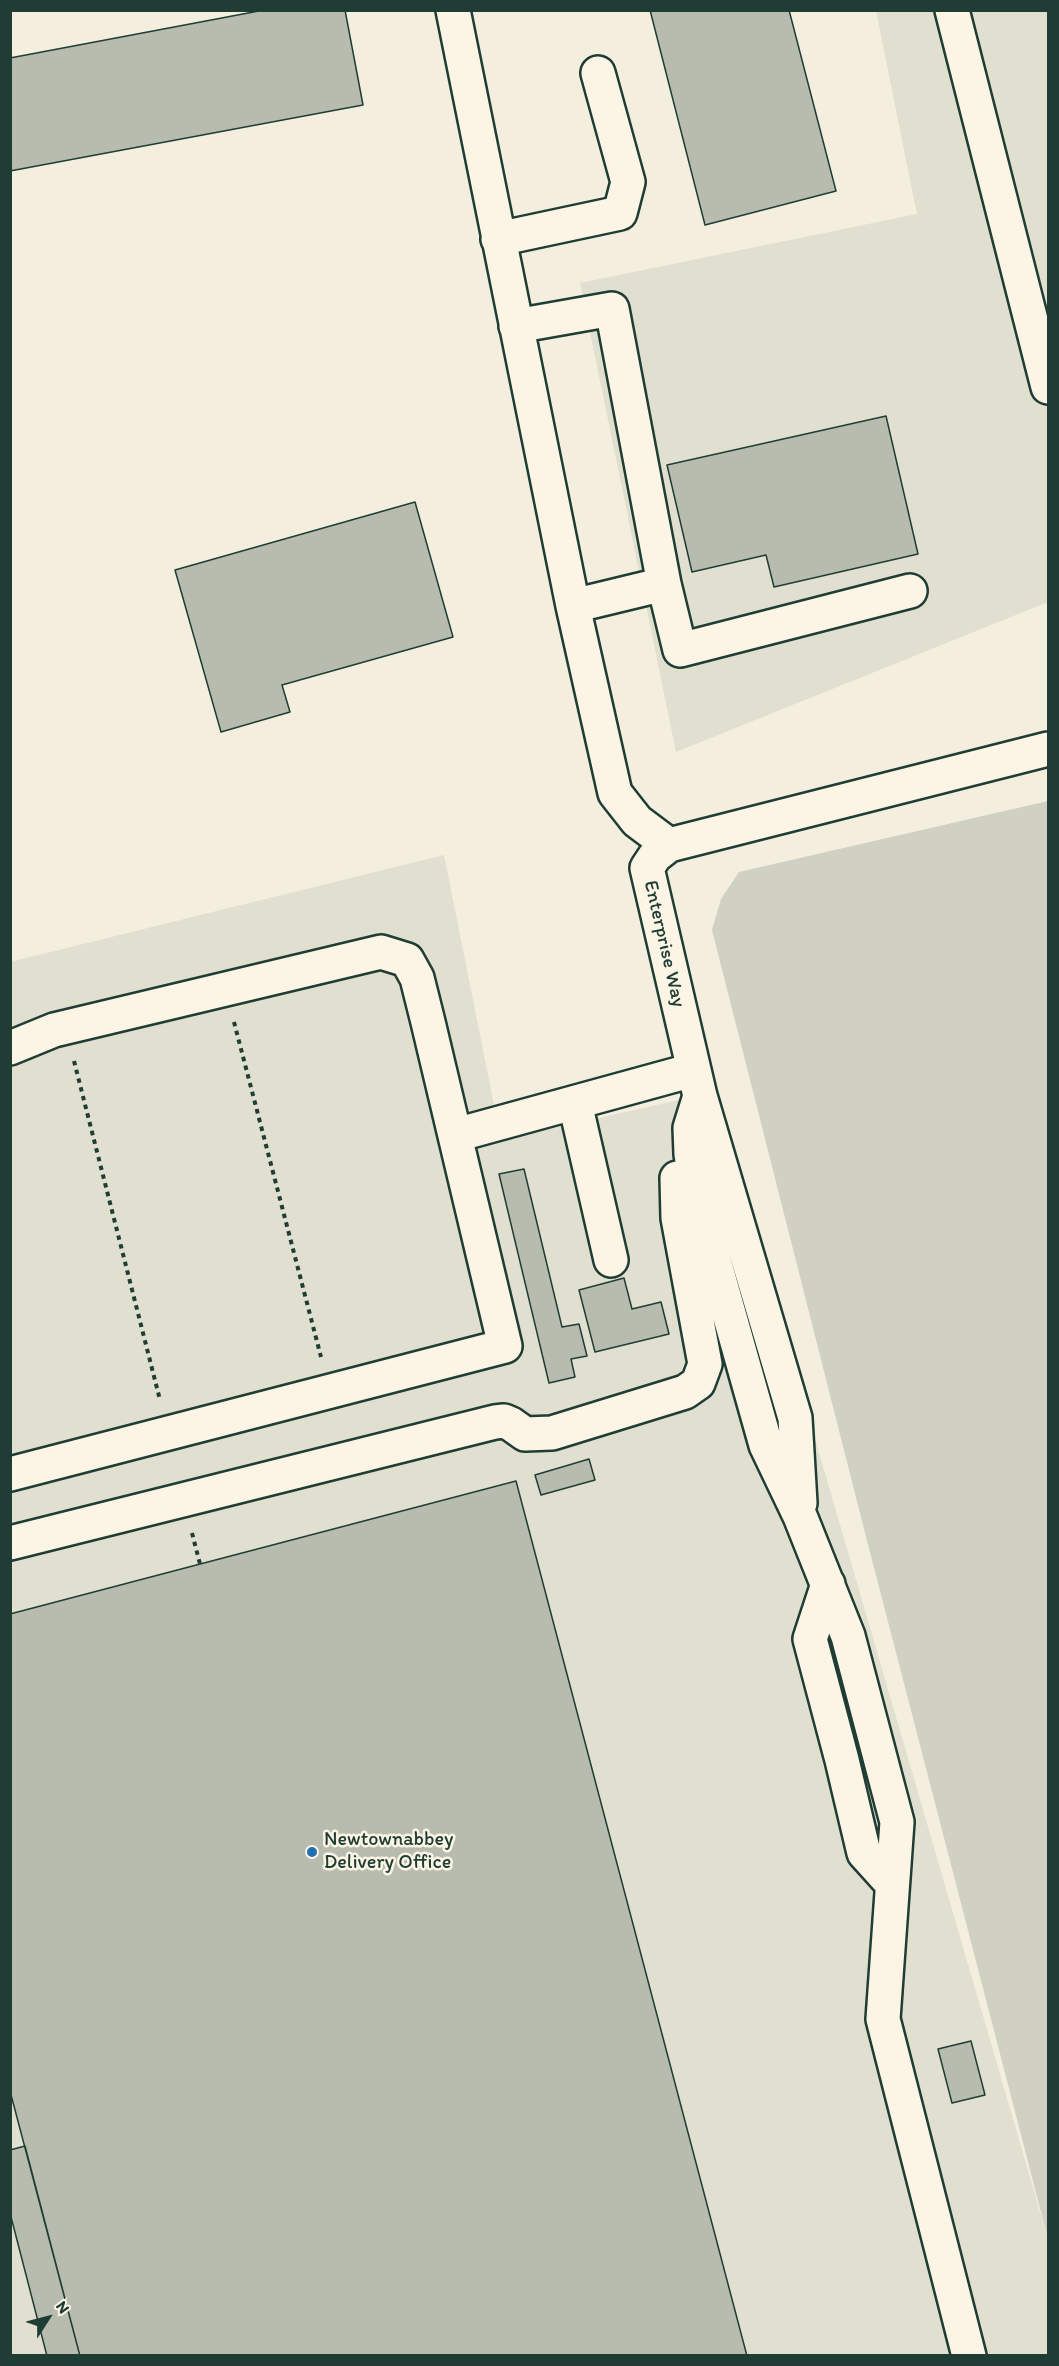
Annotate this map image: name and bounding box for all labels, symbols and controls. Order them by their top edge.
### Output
street label: Enterprise Way [638,878,690,1010]
place label: Newtownabbey Delivery Office [324,1828,453,1875]
marker: Newtownabbey Delivery Office [305,1845,319,1859]
north arrow [18,2288,78,2348]
text: N [52,2297,74,2317]

